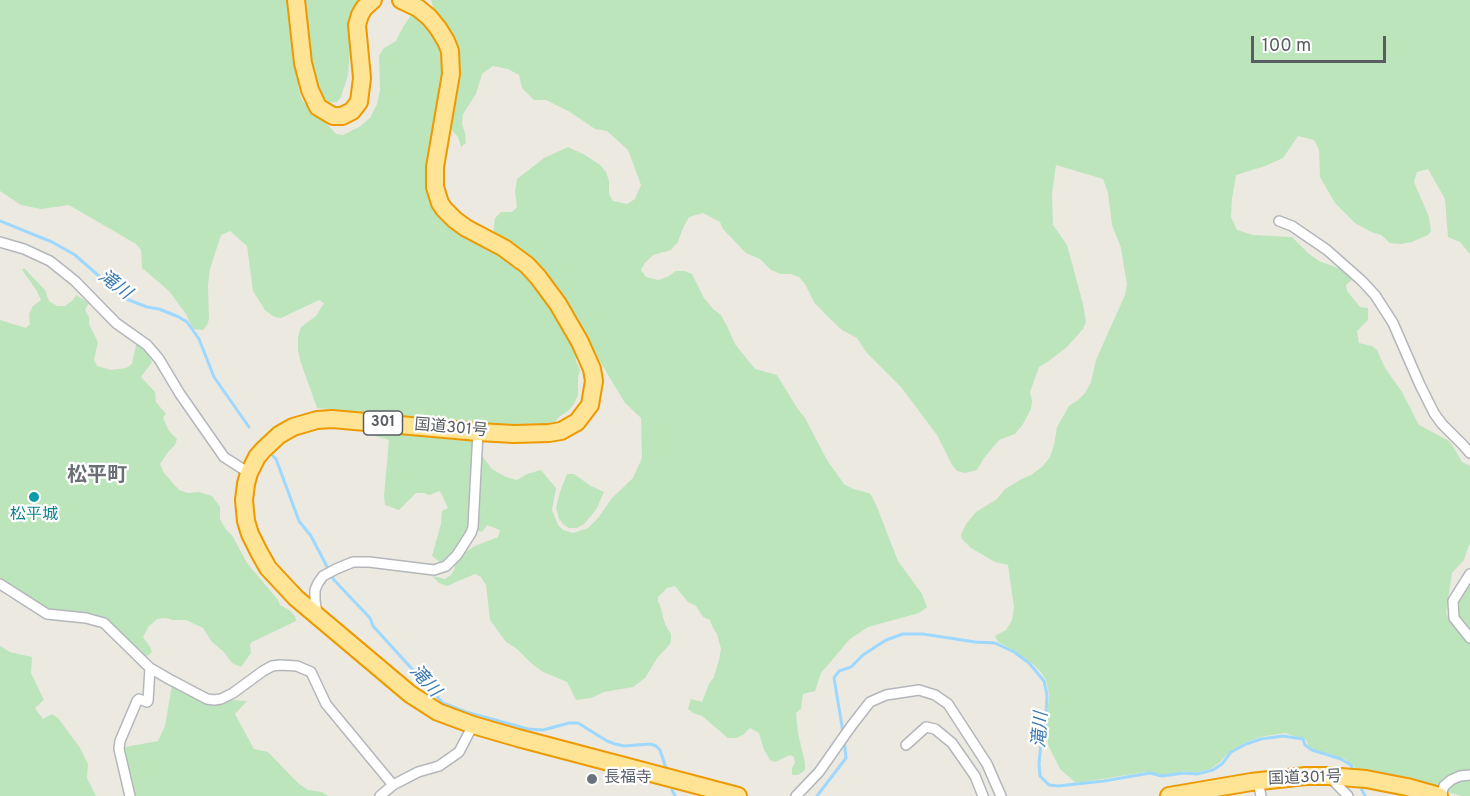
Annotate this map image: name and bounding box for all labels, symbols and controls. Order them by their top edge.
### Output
scale bar [1254,24,1389,62]
text: 100 m [1262,35,1311,58]
water label: 滝川 [93,267,135,305]
road number: 301 [364,411,403,435]
street label: 国道301号 [413,416,489,442]
district label: 松平町 [67,465,127,489]
marker: 松平城 [27,490,41,504]
place label: 松平城 [10,506,58,526]
water label: 滝川 [404,661,444,703]
water label: 滝川 [1030,711,1054,749]
street label: 国道301号 [1268,768,1342,790]
place label: 長福寺 [604,769,652,789]
marker: 長福寺 [585,772,599,786]

